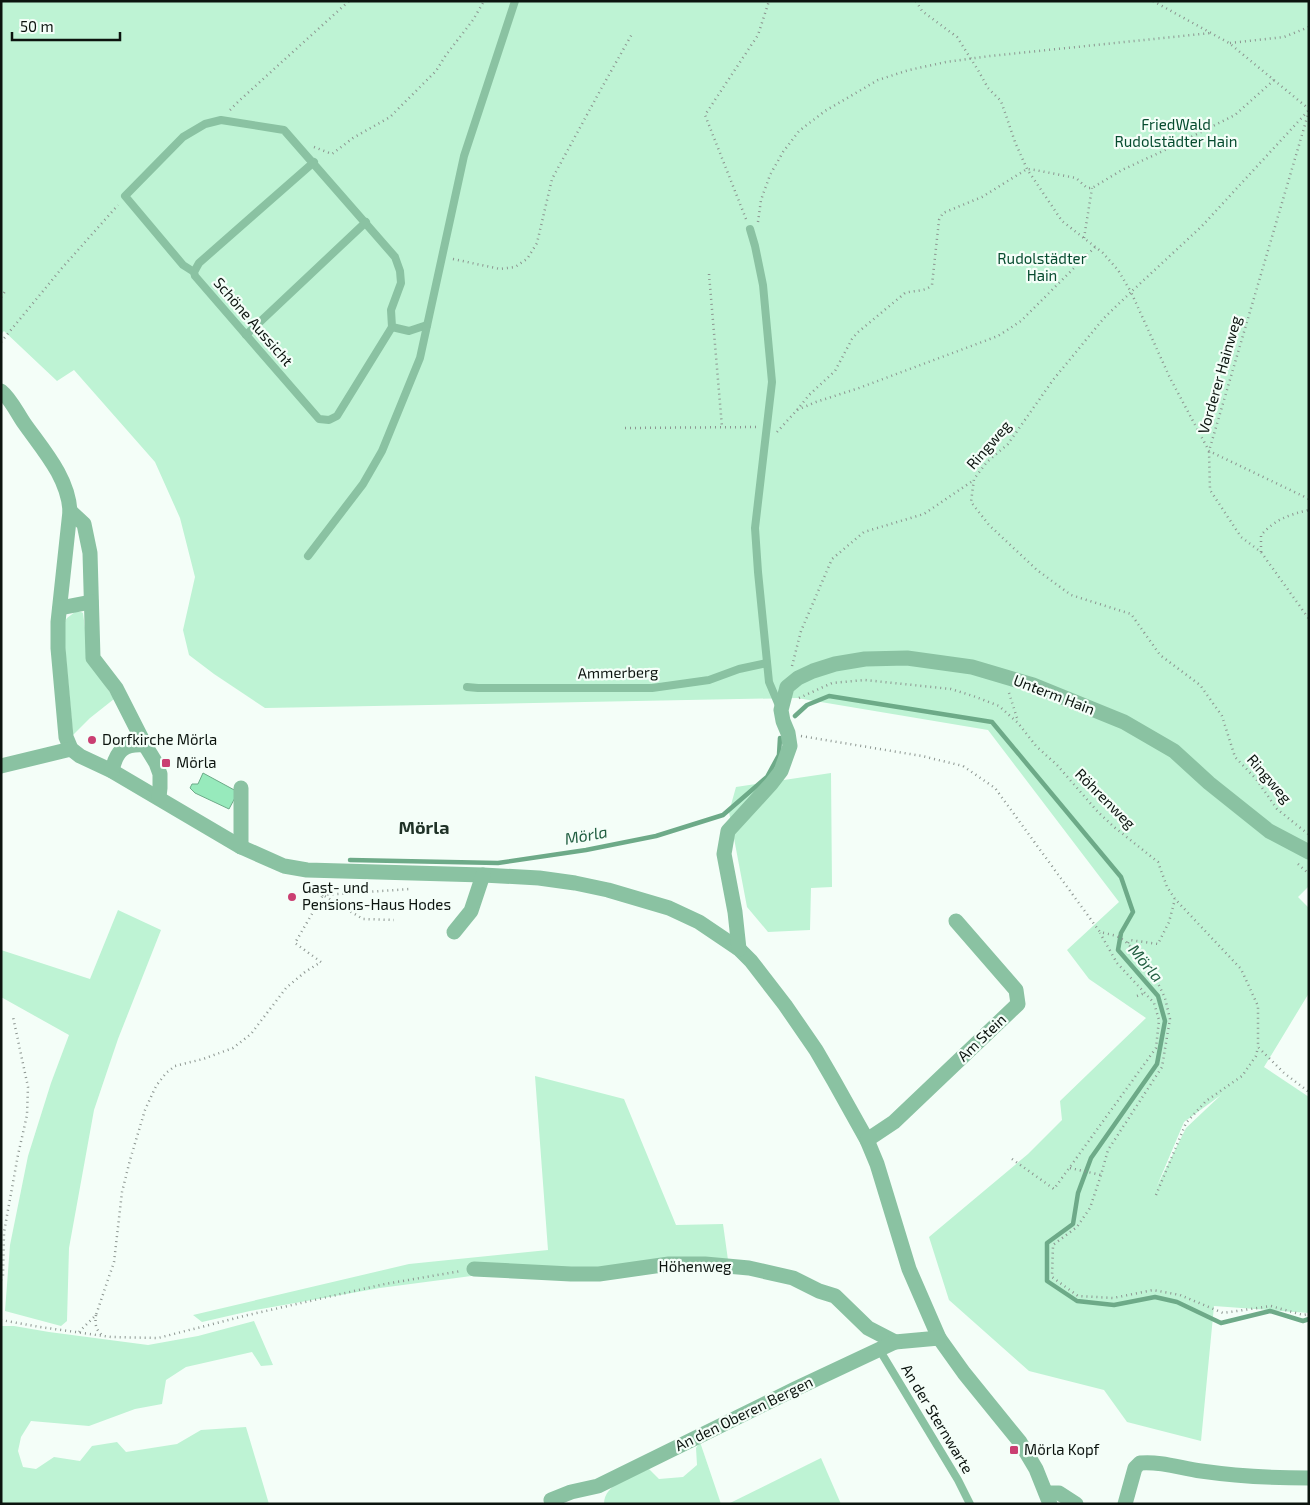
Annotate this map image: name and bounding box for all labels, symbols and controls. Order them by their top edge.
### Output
scale bar [12,10,120,42]
text: 50 m [20,17,54,35]
park label: FriedWald Rudolstädter Hain [1114,115,1238,150]
park label: Rudolstädter Hain [997,249,1087,284]
street label: Schöne Aussicht [210,273,297,369]
street label: Vorderer Hainweg [1194,313,1245,436]
street label: Ringweg [962,416,1015,472]
street label: Ammerberg [578,662,659,682]
street label: Unterm Hain [1011,670,1098,718]
place label: Dorfkirche Mörla [102,730,217,748]
marker: Dorfkirche Mörla [86,734,98,746]
street label: Ringweg [1244,750,1296,807]
place label: Mörla [176,753,216,771]
marker: Mörla [160,757,172,769]
street label: Röhrenweg [1072,764,1140,833]
district label: Mörla [399,816,449,838]
water label: Mörla [563,821,609,848]
place label: Gast- und Pensions-Haus Hodes [302,878,451,913]
marker: Gast- und Pensions-Haus Hodes [286,891,298,903]
water label: Mörla [1125,940,1168,985]
street label: Am Stein [953,1010,1009,1065]
street label: Höhenweg [659,1257,732,1275]
street label: An der Sternwarte [898,1361,978,1476]
street label: An den Oberen Bergen [672,1372,815,1454]
place label: Mörla Kopf [1024,1440,1100,1458]
marker: Mörla Kopf [1008,1444,1020,1456]

